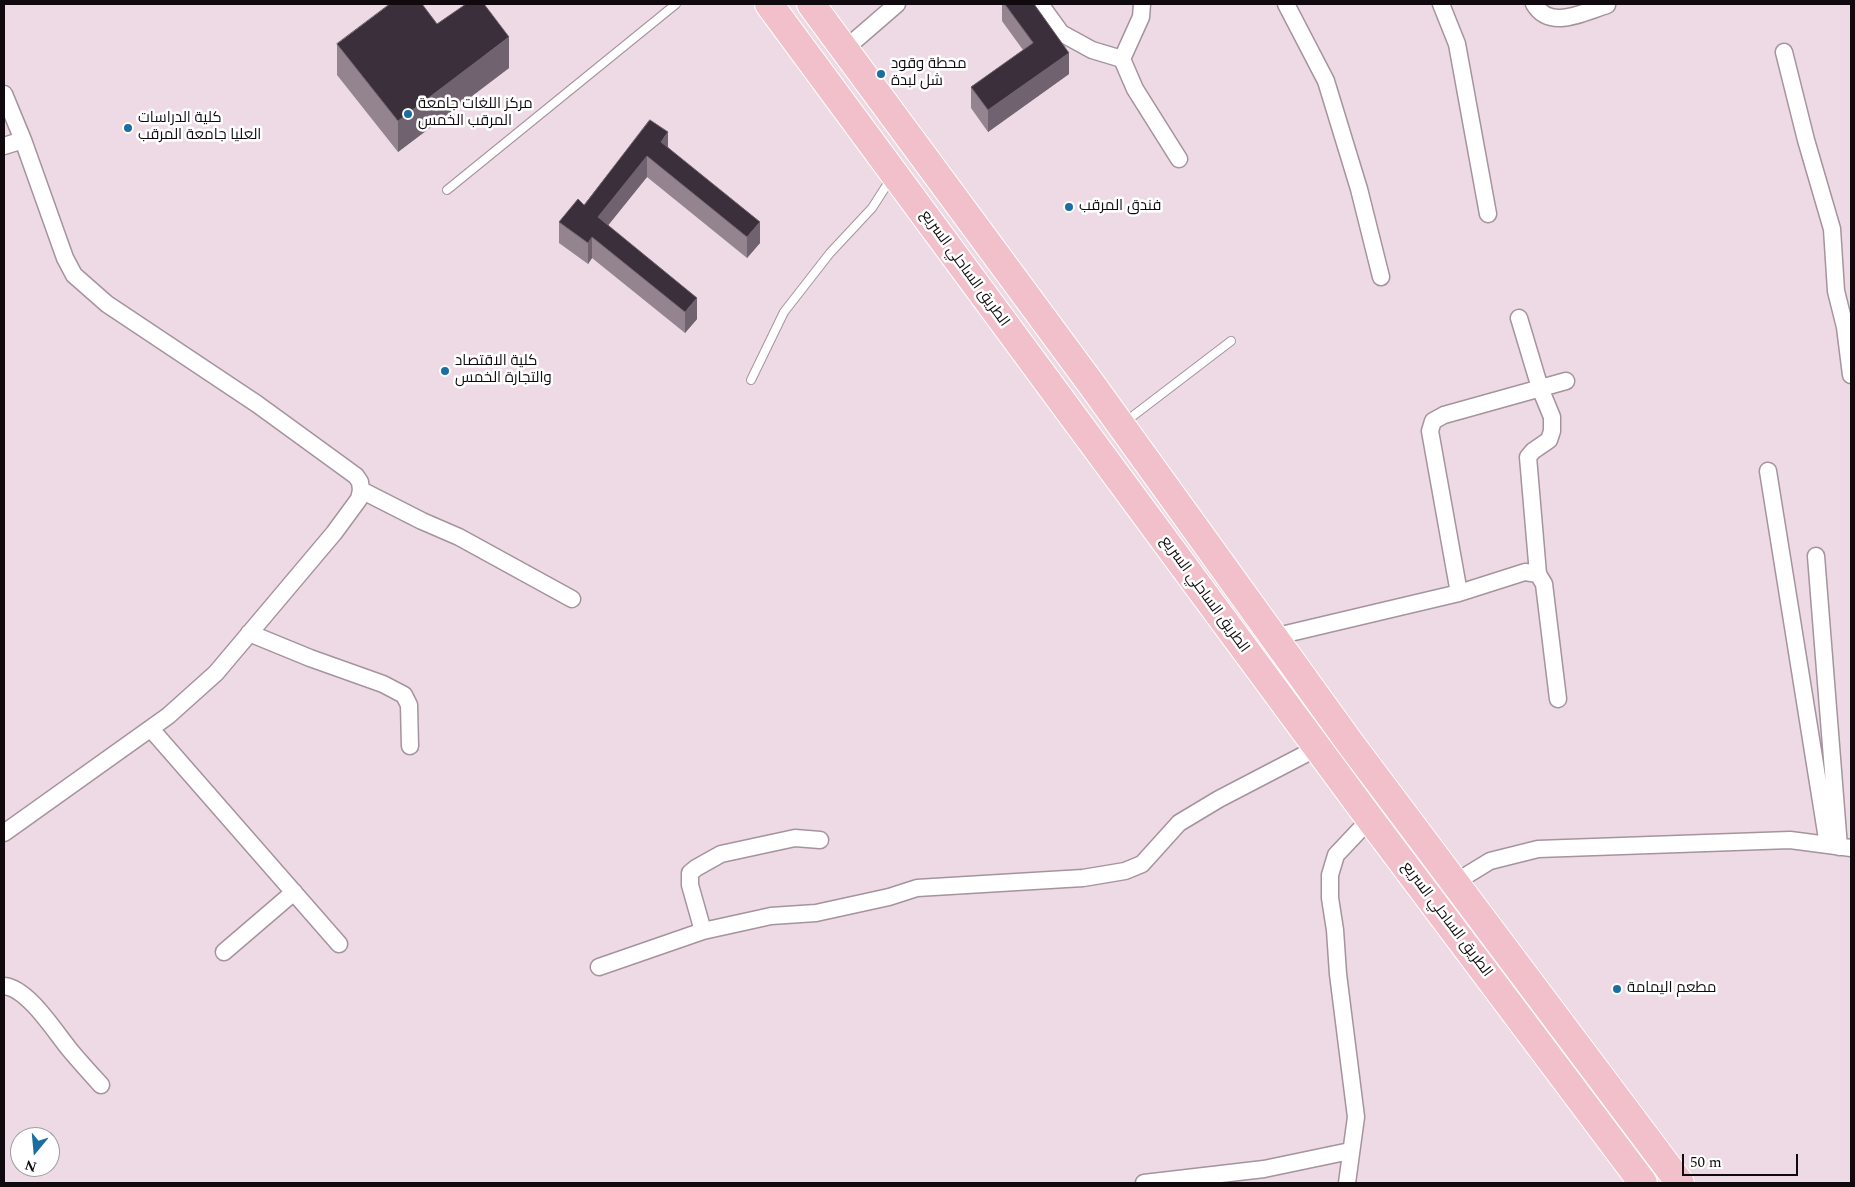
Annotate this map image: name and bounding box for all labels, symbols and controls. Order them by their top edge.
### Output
place label: محطة وقود شل لبدة [891,56,967,91]
marker: محطة وقود شل لبدة [875,68,887,80]
place label: مركز اللغات جامعة المرقب الخمس [418,96,533,131]
marker: مركز اللغات جامعة المرقب الخمس [402,108,414,120]
place label: كلية الدراسات العليا جامعة المرقب [138,110,261,145]
marker: كلية الدراسات العليا جامعة المرقب [122,122,134,134]
place label: فندق المرقب [1079,198,1161,216]
marker: فندق المرقب [1063,201,1075,213]
street label: الطريق الساحلي السريع [916,207,1012,331]
place label: كلية الاقتصاد والتجارة الخمس [455,353,552,388]
marker: كلية الاقتصاد والتجارة الخمس [439,365,451,377]
street label: الطريق الساحلي السريع [1156,533,1252,657]
street label: الطريق الساحلي السريع [1397,859,1495,981]
place label: مطعم اليمامة [1627,980,1716,998]
marker: مطعم اليمامة [1611,983,1623,995]
north arrow [10,1127,60,1177]
scale bar [1685,1144,1801,1176]
text: 50 m [1690,1151,1722,1174]
text: N [22,1154,39,1178]

